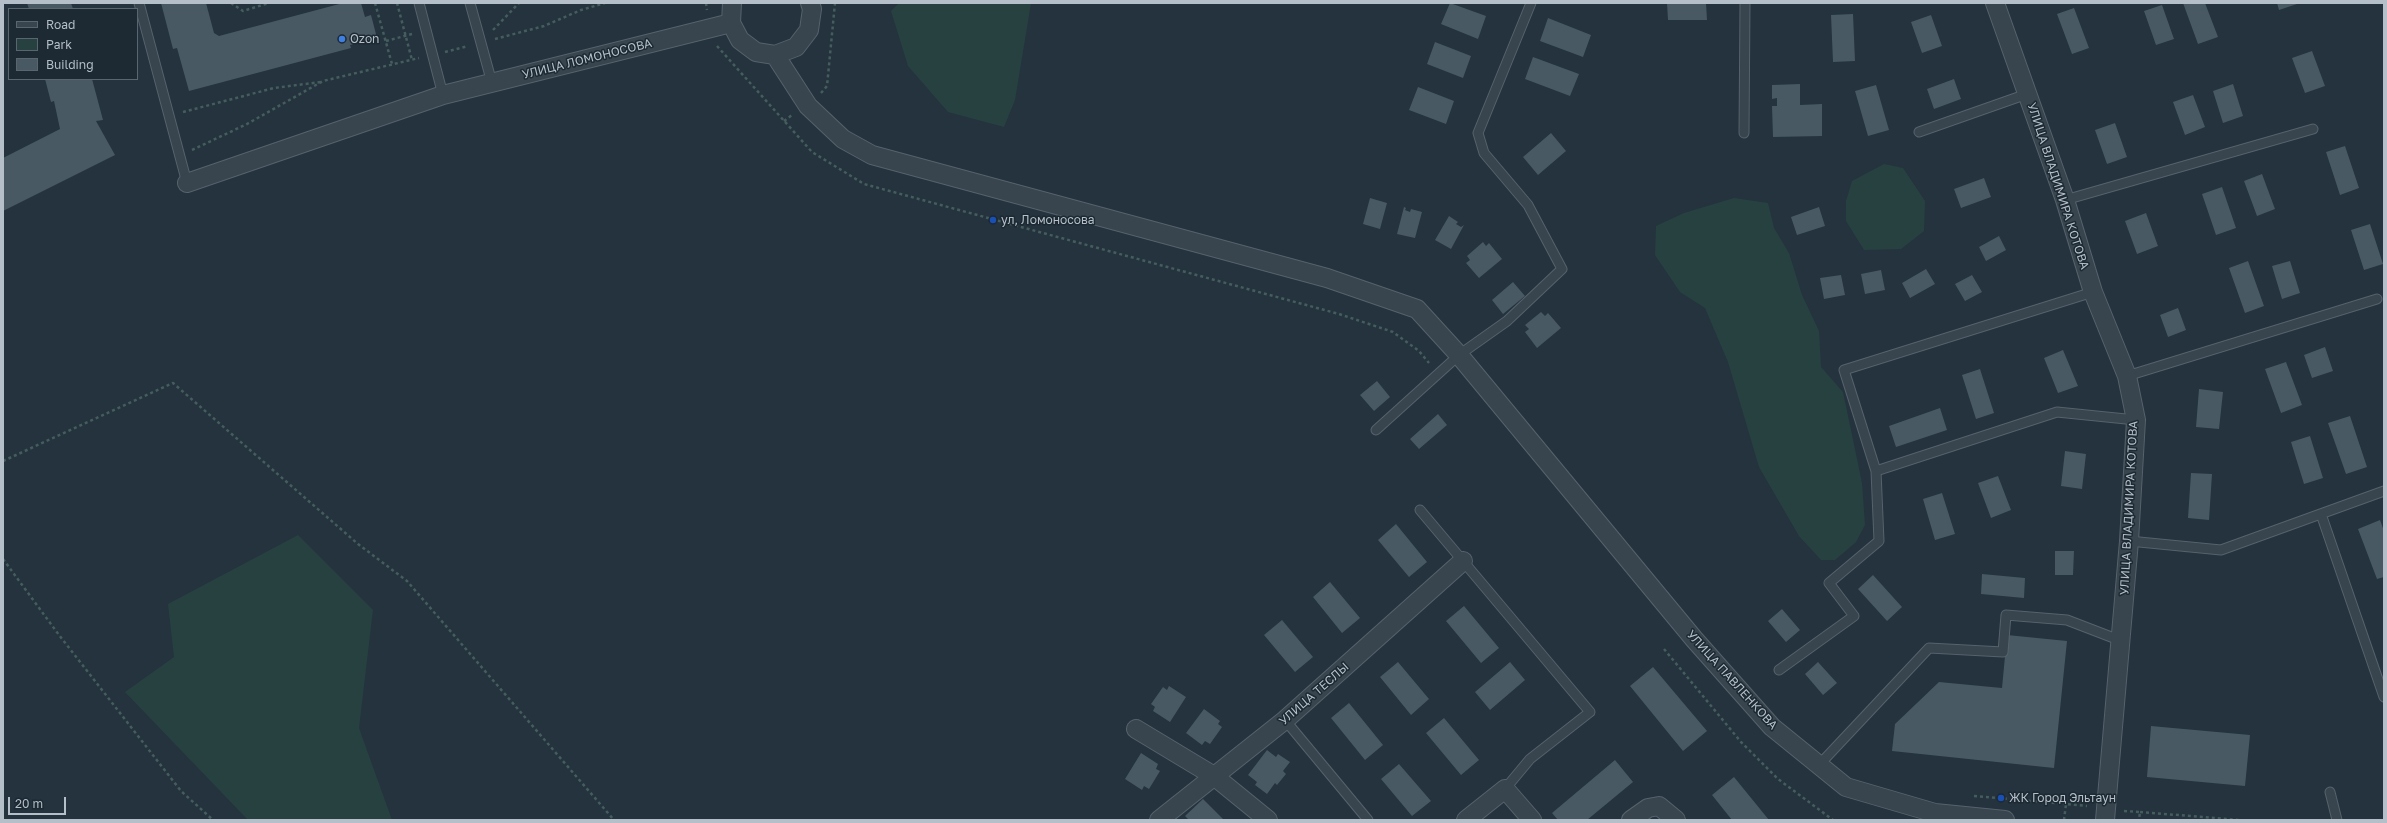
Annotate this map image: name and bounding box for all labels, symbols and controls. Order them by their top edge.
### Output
legend [8,8,138,80]
text: Road [46,17,75,32]
place label: Ozon [350,32,379,46]
marker: Ozon [337,34,347,44]
street label: УЛИЦА ЛОМОНОСОВА [521,36,653,82]
text: Park [46,37,72,52]
text: Building [46,57,94,72]
street label: УЛИЦА ВЛАДИМИРА КОТОВА [2024,101,2092,271]
place label: ул, Ломоносова [1001,213,1095,227]
marker: ул, Ломоносова [988,215,998,225]
street label: УЛИЦА ВЛАДИМИРА КОТОВА [2117,420,2141,596]
street label: УЛИЦА ПАВЛЕНКОВА [1684,627,1780,733]
street label: УЛИЦА ТЕСЛЫ [1276,660,1352,728]
scale bar [10,789,68,815]
place label: ЖК Город Эльтаун [2009,791,2116,805]
marker: ЖК Город Эльтаун [1996,793,2006,803]
text: 20 m [15,796,43,811]

